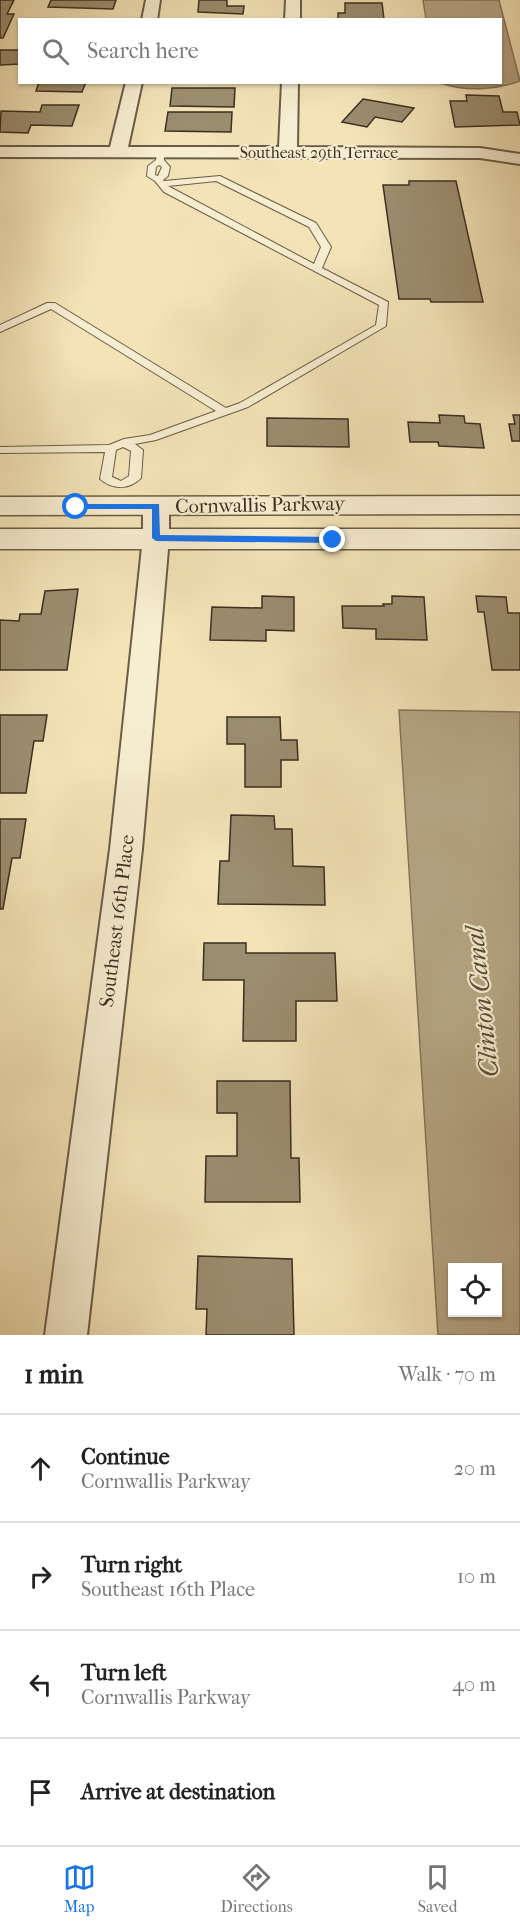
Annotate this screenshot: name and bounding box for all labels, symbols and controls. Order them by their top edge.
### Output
search box [18,18,502,84]
icon: search [39,35,72,68]
text: Search here [87,38,199,64]
street label: Southeast 29th Terrace [240,143,398,162]
street label: Cornwallis Parkway [175,492,346,518]
route start [62,493,88,519]
route end [319,526,345,552]
street label: Southeast 16th Place [95,833,139,1009]
water label: Clinton Canal [458,923,505,1079]
map controls [448,1263,502,1317]
button: locate [448,1263,502,1317]
text: 1 min [24,1359,83,1390]
text: Walk · 70 m [399,1363,496,1386]
text: Continue [81,1444,170,1470]
icon: ahead [24,1452,57,1485]
text: 20 m [454,1457,496,1480]
text: Cornwallis Parkway [81,1470,251,1493]
text: Turn right [81,1552,182,1578]
icon: right [24,1560,57,1593]
text: 10 m [457,1565,496,1588]
text: Southeast 16th Place [81,1578,255,1601]
text: Turn left [81,1660,167,1686]
icon: left [24,1668,57,1701]
text: 40 m [452,1673,496,1696]
text: Cornwallis Parkway [81,1686,251,1709]
icon: arrive [24,1776,57,1809]
text: Arrive at destination [81,1779,275,1805]
tab: Map [63,1861,96,1916]
tab: Directions [221,1861,293,1916]
tab: Saved [418,1861,457,1916]

